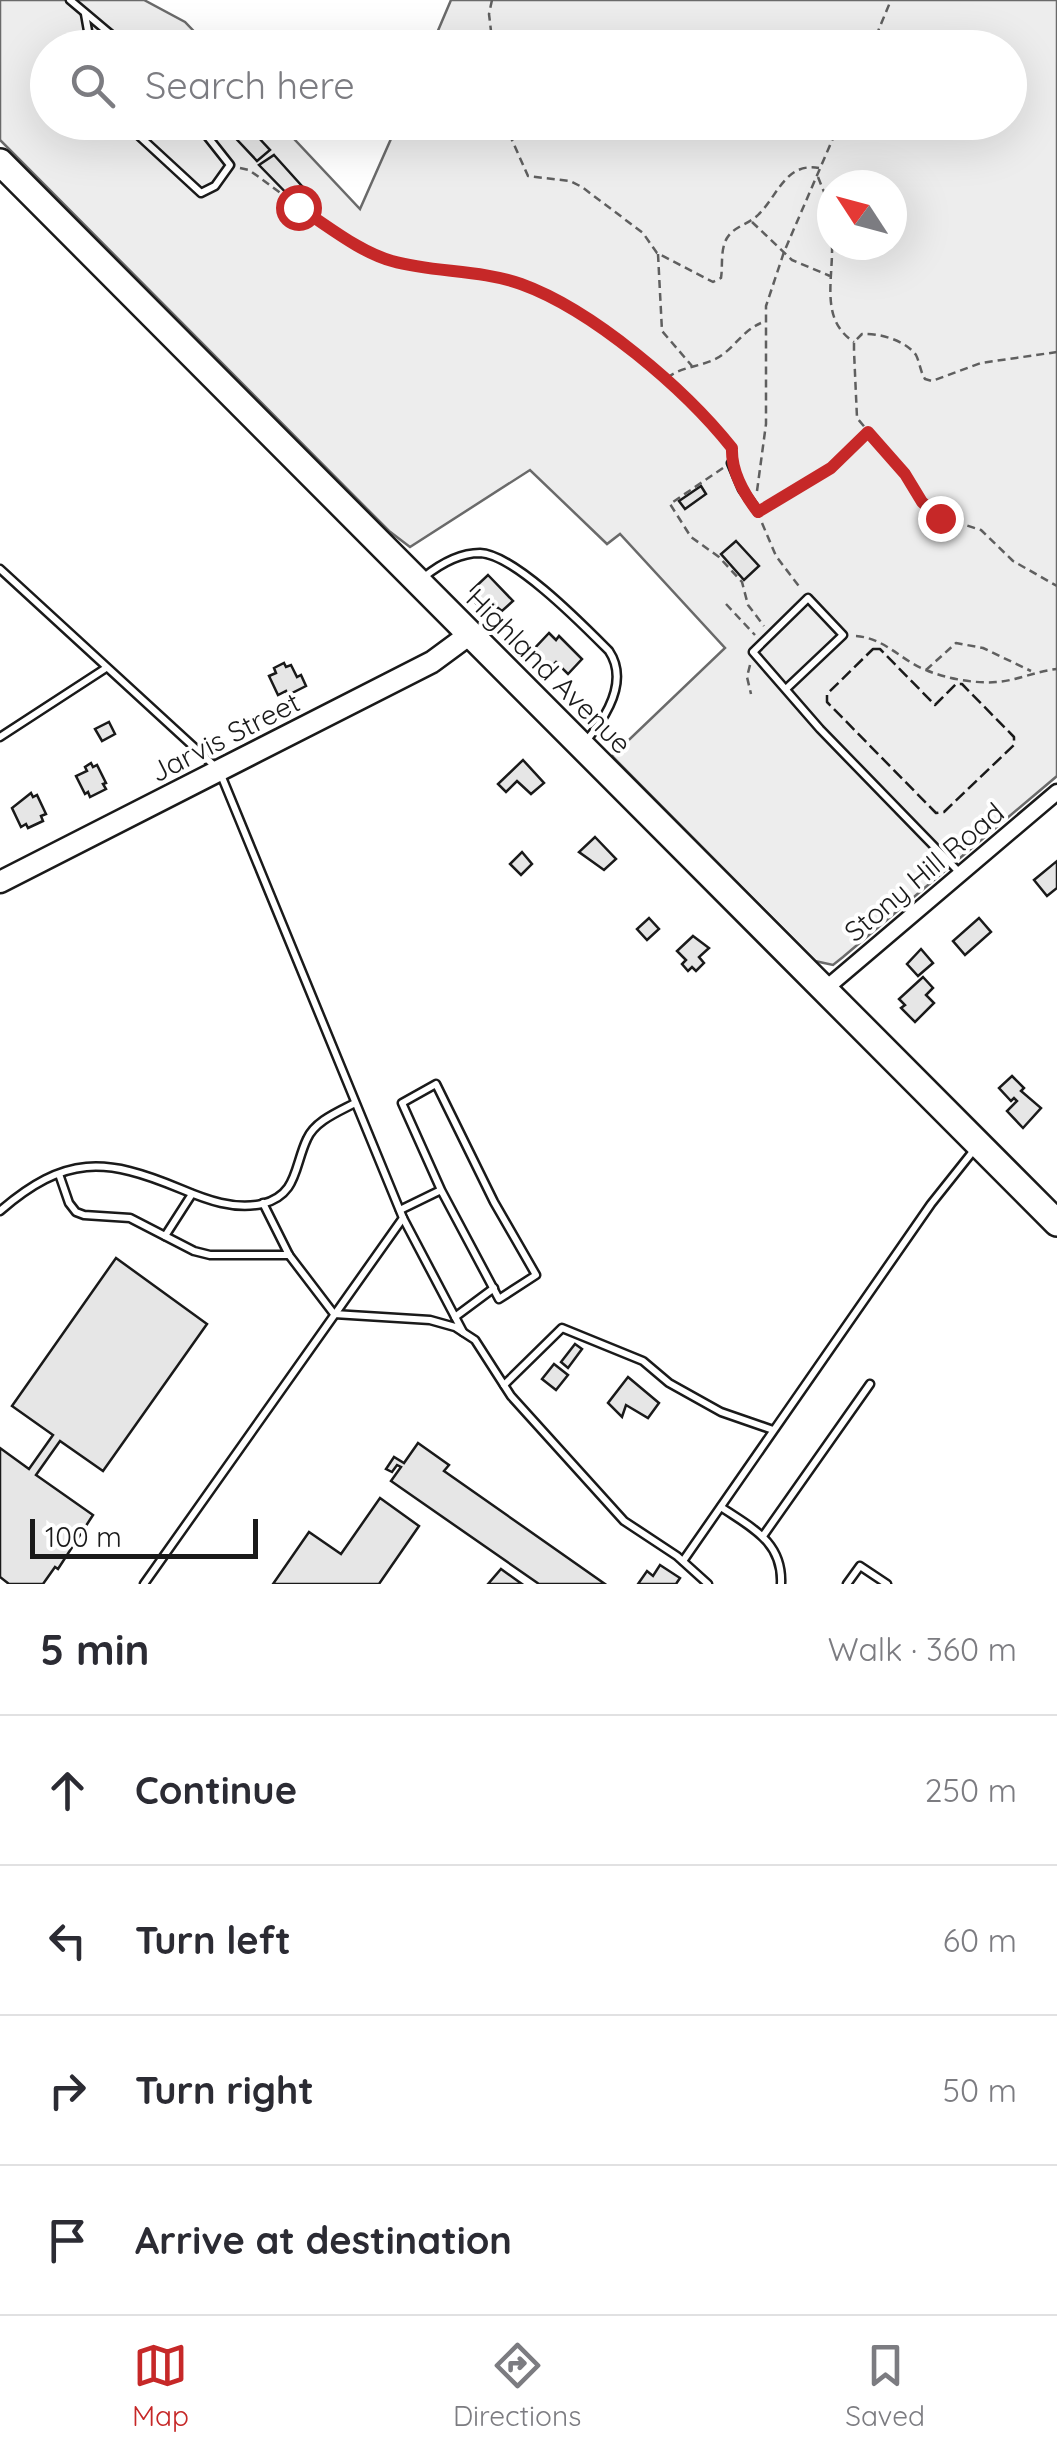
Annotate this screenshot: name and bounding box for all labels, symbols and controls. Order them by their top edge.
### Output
search box [30,30,1027,140]
icon: search [65,58,120,113]
text: Search here [145,61,355,109]
north arrow [817,170,907,260]
route start [276,185,322,231]
route end [918,496,964,542]
street label: Highland Avenue [459,581,639,761]
street label: Jarvis Street [144,684,305,789]
street label: Stony Hill Road [837,795,1011,949]
scale bar [30,1514,258,1558]
text: 100 m [45,1519,122,1554]
text: 5 min [40,1623,150,1676]
text: Walk · 360 m [828,1629,1017,1669]
icon: ahead [40,1763,95,1818]
text: Continue [135,1766,297,1814]
text: 250 m [925,1770,1017,1810]
icon: left [40,1913,95,1968]
text: Turn left [135,1916,291,1964]
text: 60 m [943,1920,1017,1960]
icon: right [40,2063,95,2118]
text: Turn right [135,2066,314,2114]
text: 50 m [943,2070,1017,2110]
icon: arrive [40,2213,95,2268]
text: Arrive at destination [135,2216,512,2264]
tab: Map [132,2338,189,2433]
tab: Directions [453,2338,581,2433]
tab: Saved [845,2338,925,2433]

